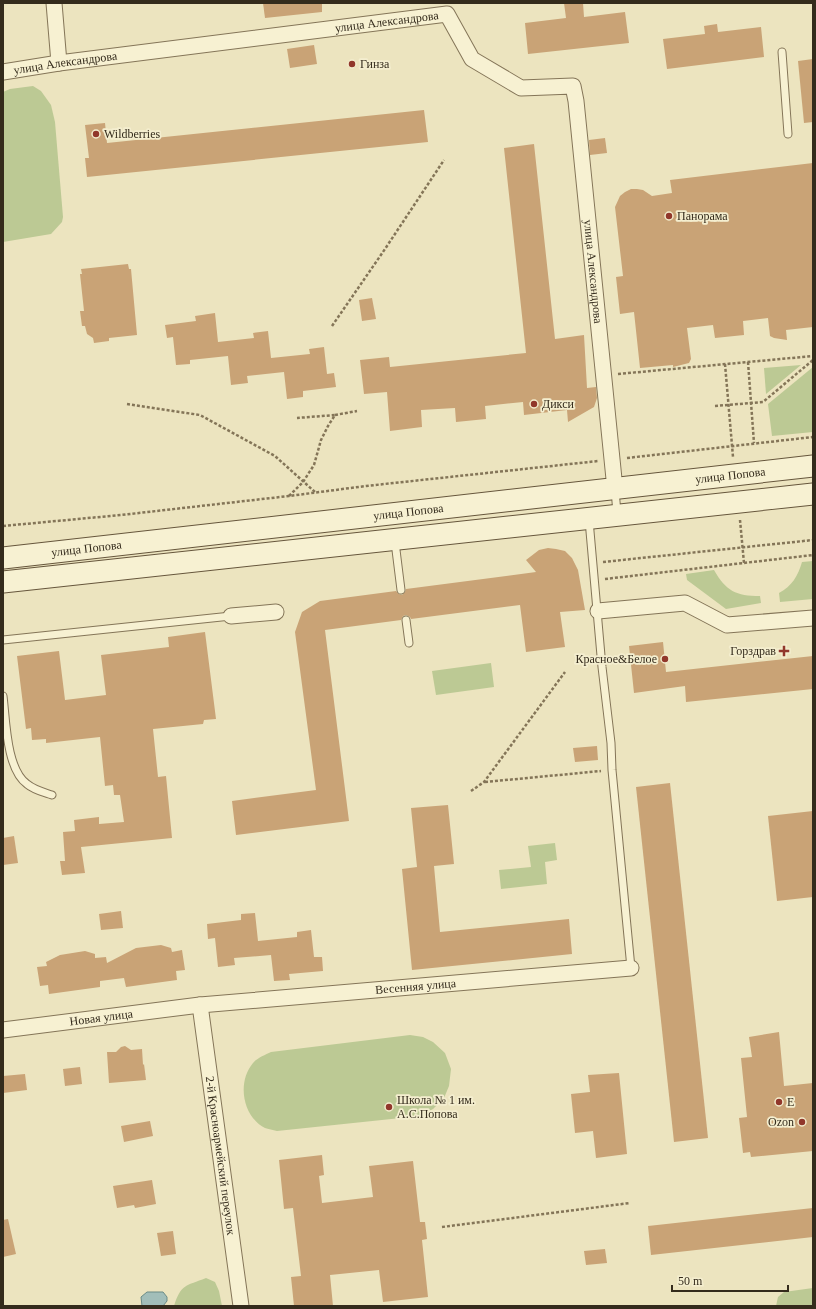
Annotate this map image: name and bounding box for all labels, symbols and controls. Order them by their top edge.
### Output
street label: улица Александрова [334,8,440,35]
street label: улица Александрова [13,49,119,77]
place label: Гинза [360,57,390,71]
marker: Гинза [347,59,357,69]
place label: Wildberries [104,127,160,141]
marker: Wildberries [91,129,101,139]
place label: Панорама [677,209,728,223]
marker: Панорама [664,211,674,221]
street label: улица Александрова [581,219,605,325]
place label: Дикси [542,397,574,411]
marker: Дикси [529,399,539,409]
street label: улица Попова [694,464,767,486]
street label: улица Попова [373,501,445,523]
street label: улица Попова [51,538,123,559]
place label: Горздрав [730,644,776,658]
marker: Горздрав [779,646,789,656]
place label: Красное&Белое [575,652,657,666]
marker: Красное&Белое [660,654,670,664]
street label: Весенняя улица [375,976,457,997]
street label: Новая улица [69,1006,134,1028]
street label: 2-й Красноармейский переулок [203,1075,238,1236]
place label: Школа № 1 им. А.С.Попова [397,1093,475,1121]
place label: Е [787,1095,794,1109]
marker: Е [774,1097,784,1107]
marker: Школа № 1 им. А.С.Попова [384,1102,394,1112]
place label: Ozon [768,1115,794,1129]
marker: Ozon [797,1117,807,1127]
scale bar [672,1267,788,1293]
text: 50 m [678,1274,703,1288]

